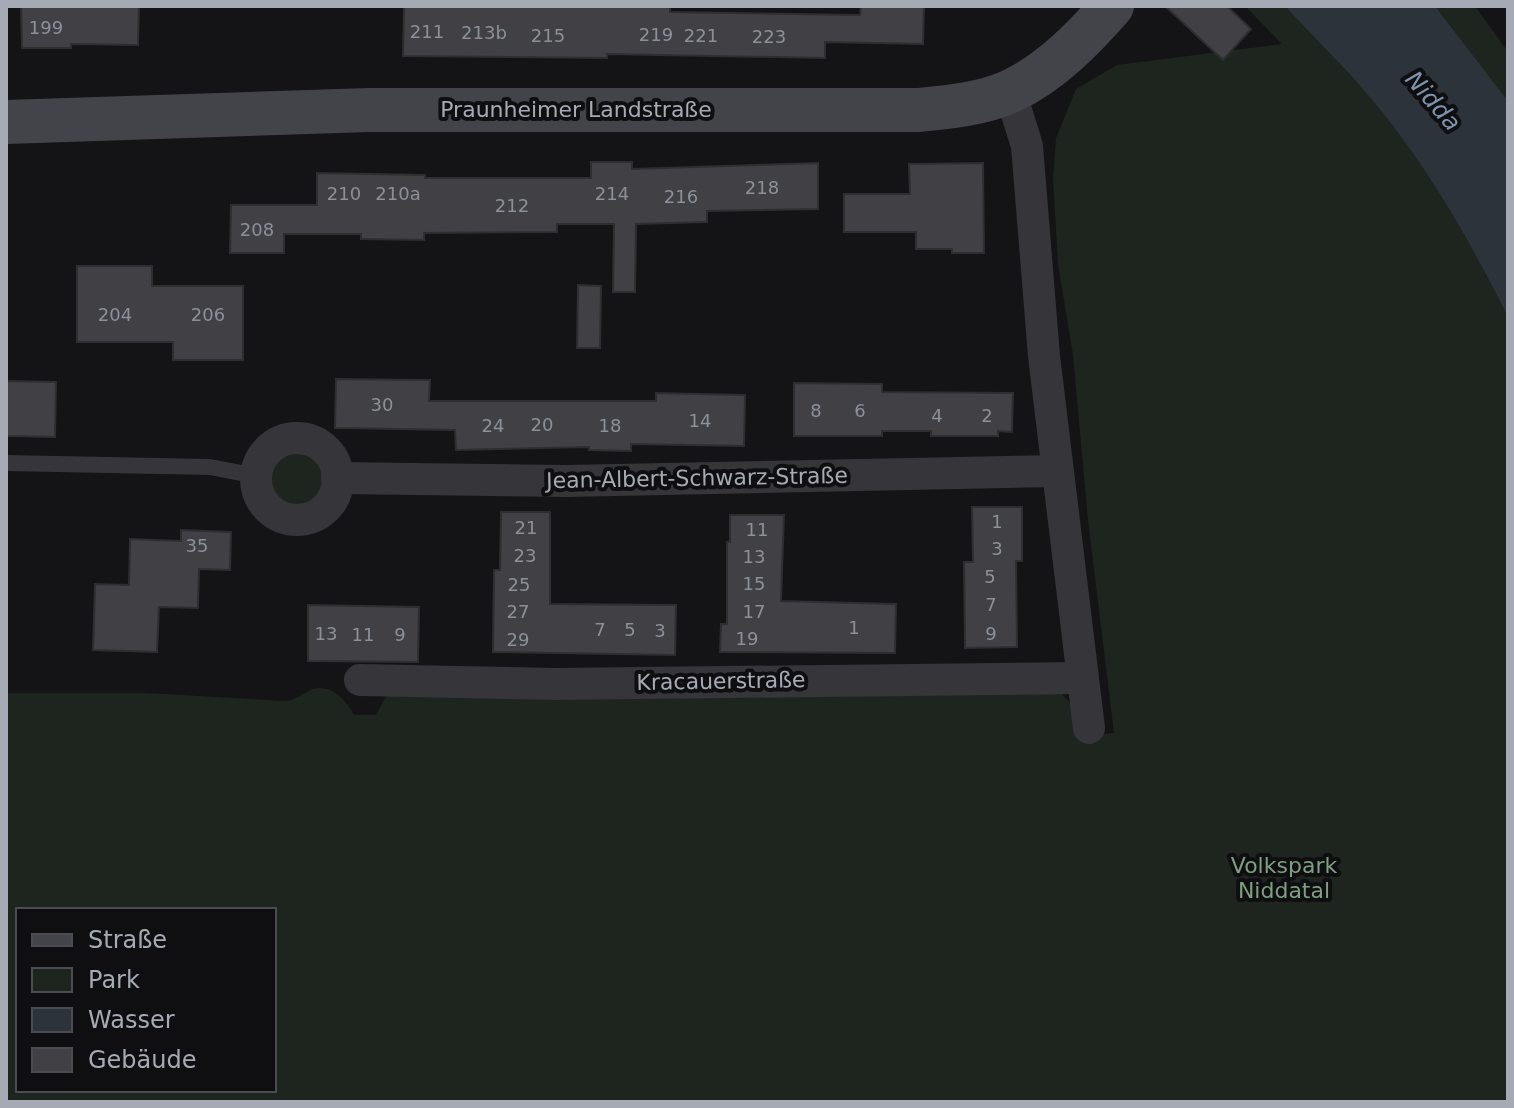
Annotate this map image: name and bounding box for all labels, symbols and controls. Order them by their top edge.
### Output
house number: 199 [29,17,63,38]
house number: 211 [410,21,444,42]
house number: 213b [461,22,507,43]
house number: 219 [639,24,673,45]
house number: 215 [531,25,565,46]
house number: 221 [684,25,718,46]
house number: 223 [752,26,786,47]
water label: Nidda [1400,65,1466,137]
street label: Praunheimer Landstraße [440,97,712,122]
house number: 218 [745,177,779,198]
house number: 210 [327,183,361,204]
house number: 210a [375,183,421,204]
house number: 214 [595,183,629,204]
house number: 216 [664,186,698,207]
house number: 212 [495,195,529,216]
house number: 208 [240,219,274,240]
house number: 204 [98,304,132,325]
house number: 206 [191,304,225,325]
house number: 30 [371,394,393,415]
house number: 8 [810,400,822,421]
house number: 6 [854,400,866,421]
house number: 4 [931,405,943,426]
house number: 2 [981,405,993,426]
house number: 14 [689,410,711,431]
house number: 20 [531,414,553,435]
house number: 24 [482,415,504,436]
house number: 18 [599,415,621,436]
street label: Jean-Albert-Schwarz-Straße [544,463,848,493]
house number: 1 [991,511,1003,532]
house number: 21 [515,517,537,538]
house number: 11 [746,519,768,540]
house number: 35 [186,535,208,556]
house number: 3 [991,538,1003,559]
house number: 23 [514,545,536,566]
house number: 13 [743,546,765,567]
house number: 5 [984,566,996,587]
house number: 15 [743,573,765,594]
house number: 25 [508,574,530,595]
house number: 7 [985,594,997,615]
house number: 27 [507,601,529,622]
house number: 17 [743,601,765,622]
house number: 1 [848,617,860,638]
house number: 7 [594,619,606,640]
house number: 5 [624,619,636,640]
house number: 3 [654,620,666,641]
house number: 13 [315,623,337,644]
house number: 9 [985,623,997,644]
house number: 11 [352,624,374,645]
house number: 9 [394,624,406,645]
house number: 19 [736,628,758,649]
house number: 29 [507,629,529,650]
street label: Kracauerstraße [636,667,806,695]
park label: Volkspark Niddatal [1231,853,1337,903]
legend [16,908,276,1092]
text: Straße [88,926,167,954]
text: Park [88,966,140,994]
text: Wasser [88,1006,175,1034]
text: Gebäude [88,1046,197,1074]

